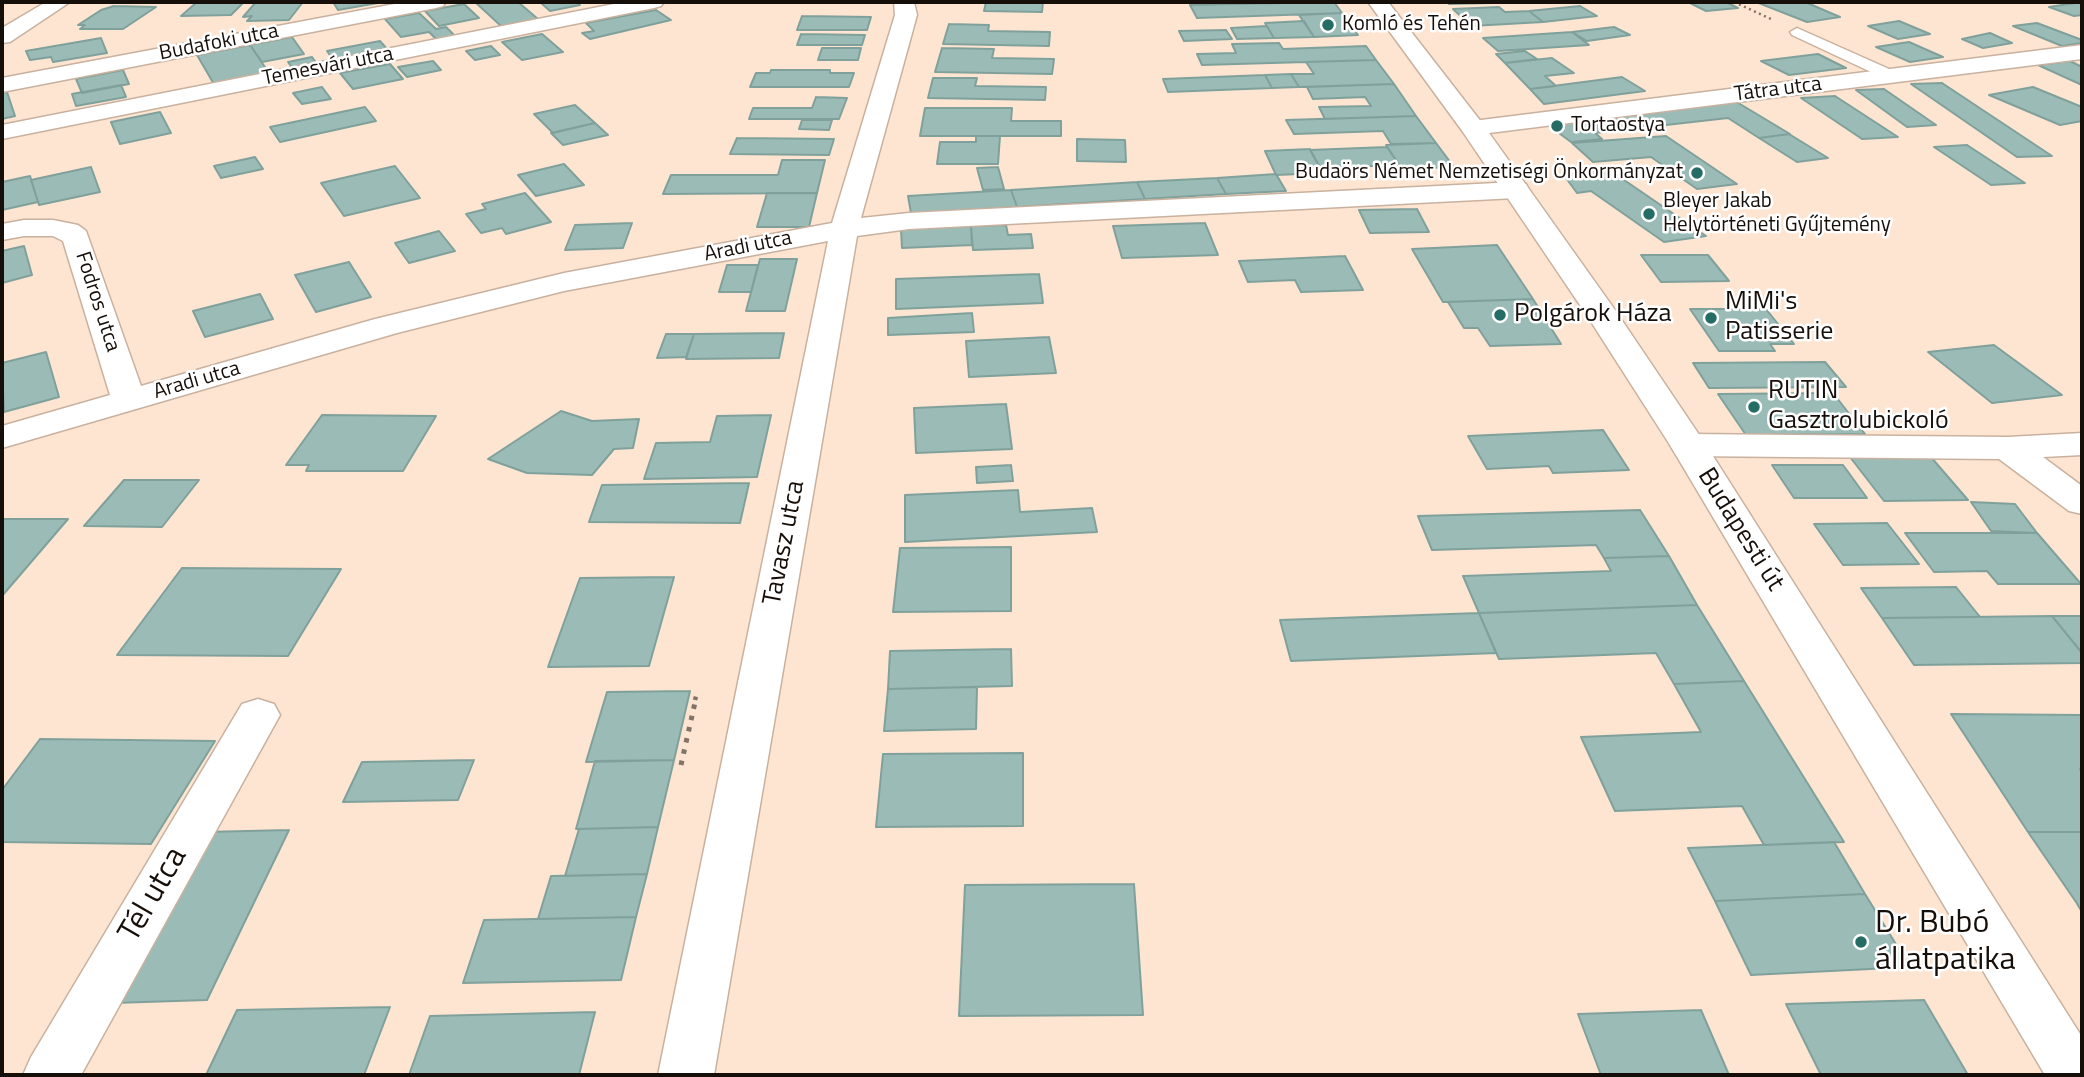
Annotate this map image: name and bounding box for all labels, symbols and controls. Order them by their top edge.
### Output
place label: Komló és Tehén [1342,12,1481,38]
marker: Komló és Tehén [1320,17,1336,33]
street label: Budafoki utca [157,19,281,67]
street label: Temesvári utca [260,42,396,92]
street label: Tátra utca [1733,72,1823,108]
place label: Tortaostya [1571,113,1665,139]
marker: Tortaostya [1549,118,1565,134]
place label: Budaörs Német Nemzetiségi Önkormányzat [1295,160,1683,186]
marker: Budaörs Német Nemzetiségi Önkormányzat [1689,165,1705,181]
place label: Bleyer Jakab Helytörténeti Gyűjtemény [1663,189,1891,239]
marker: Bleyer Jakab Helytörténeti Gyűjtemény [1641,206,1657,222]
street label: Aradi utca [702,226,794,268]
street label: Fodros utca [69,249,125,355]
place label: MiMi's Patisserie [1725,287,1833,348]
place label: Polgárok Háza [1514,299,1672,331]
marker: Polgárok Háza [1492,307,1508,323]
marker: MiMi's Patisserie [1703,310,1719,326]
street label: Aradi utca [151,357,243,405]
place label: RUTIN Gasztrolubickoló [1768,376,1949,438]
marker: RUTIN Gasztrolubickoló [1746,399,1762,415]
street label: Budapesti út [1690,463,1790,597]
street label: Tavasz utca [758,478,812,608]
street label: Tél utca [112,841,196,949]
place label: Dr. Bubó állatpatika [1875,905,2015,980]
marker: Dr. Bubó állatpatika [1853,934,1869,950]

